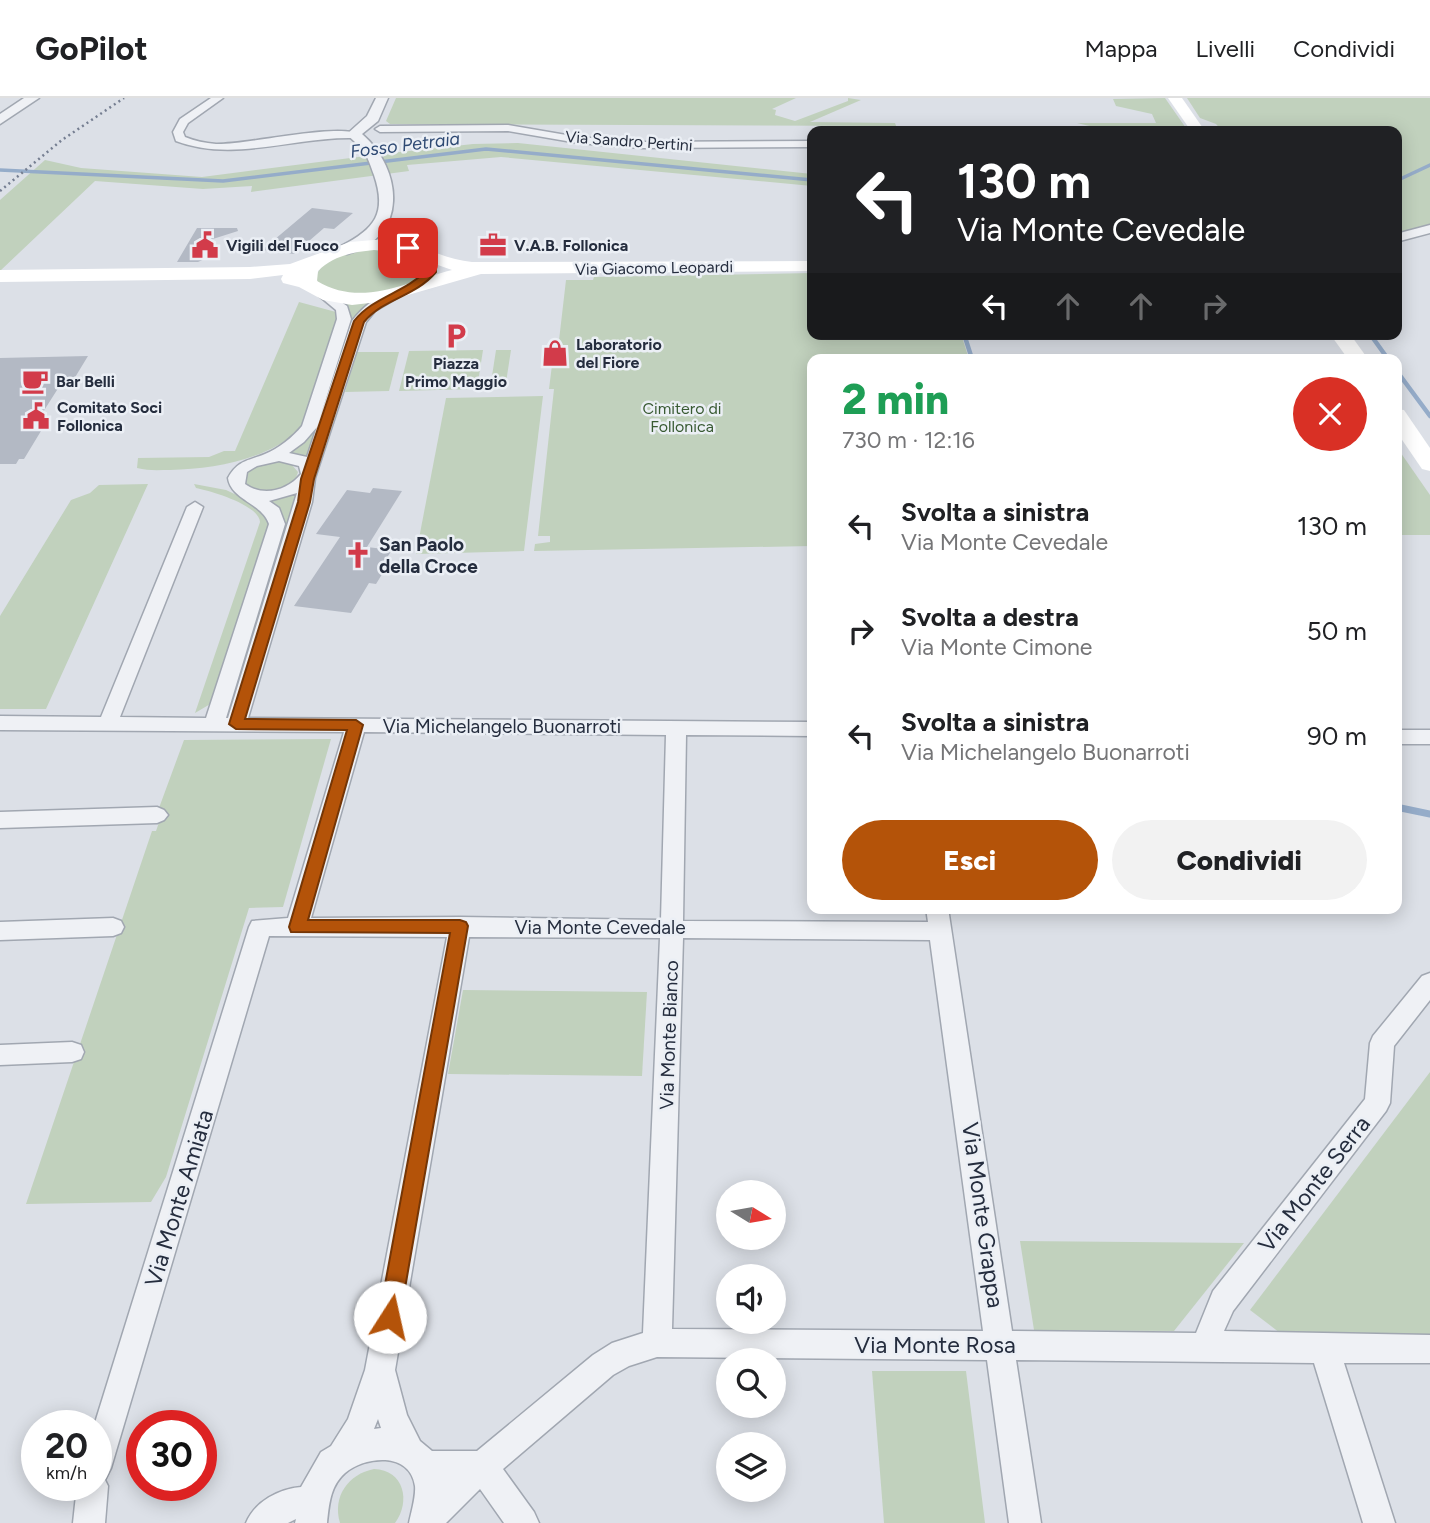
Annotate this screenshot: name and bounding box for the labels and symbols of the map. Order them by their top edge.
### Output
water label: Fosso Petraia [349,127,462,163]
street label: Via Sandro Pertini [565,127,693,155]
pin [378,218,438,278]
public building icon: Vigili del Fuoco [190,230,220,260]
office icon: V.A.B. Follonica [478,230,508,260]
place label: Vigili del Fuoco [226,236,339,255]
place label: V.A.B. Follonica [514,236,628,255]
street label: Via Giacomo Leopardi [575,257,733,279]
parking icon: Piazza Primo Maggio [441,321,471,351]
place label: Laboratorio del Fiore [576,335,662,372]
shop icon: Laboratorio del Fiore [540,338,570,368]
place label: Piazza Primo Maggio [405,354,507,391]
cafe icon: Bar Belli [20,366,50,396]
place label: Bar Belli [56,372,115,391]
place label: Comitato Soci Follonica [57,398,162,435]
park label: Cimitero di Follonica [642,399,722,436]
public building icon: Comitato Soci Follonica [21,401,51,431]
place label: San Paolo della Croce [379,533,478,578]
church icon: San Paolo della Croce [343,540,373,570]
street label: Via Michelangelo Buonarroti [383,715,621,738]
street label: Via Monte Cevedale [514,916,686,939]
street label: Via Monte Bianco [655,960,683,1110]
street label: Via Monte Amiata [139,1106,219,1290]
street label: Via Monte Serra [1252,1110,1376,1258]
street label: Via Monte Grappa [956,1120,1010,1310]
north arrow [716,1180,786,1250]
position arrow [353,1280,427,1354]
street label: Via Monte Rosa [854,1331,1016,1359]
speed limit sign: 30 [126,1410,217,1501]

